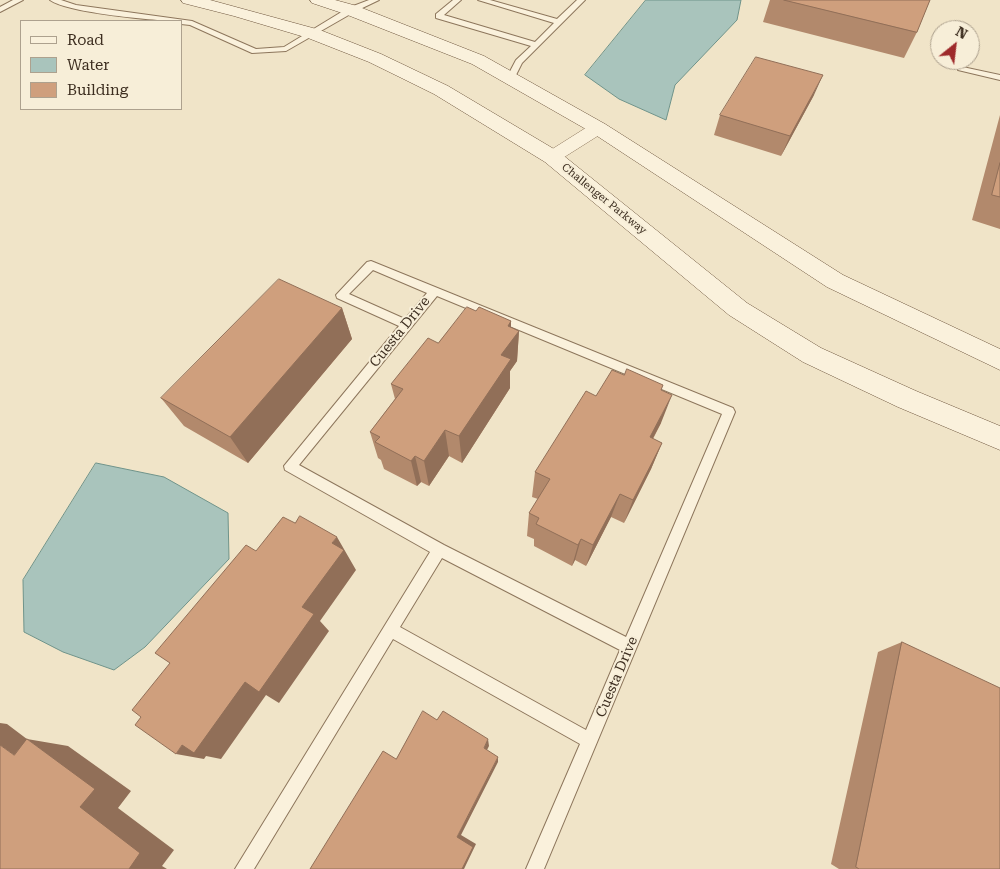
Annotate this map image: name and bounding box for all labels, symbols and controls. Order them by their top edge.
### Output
legend [20,20,182,110]
north arrow [930,20,980,70]
text: N [953,23,970,42]
text: Road [67,31,104,49]
text: Water [67,56,109,74]
text: Building [67,81,128,99]
street label: Challenger Parkway [559,161,649,237]
street label: Cuesta Drive [366,293,434,371]
street label: Cuesta Drive [592,634,642,720]

